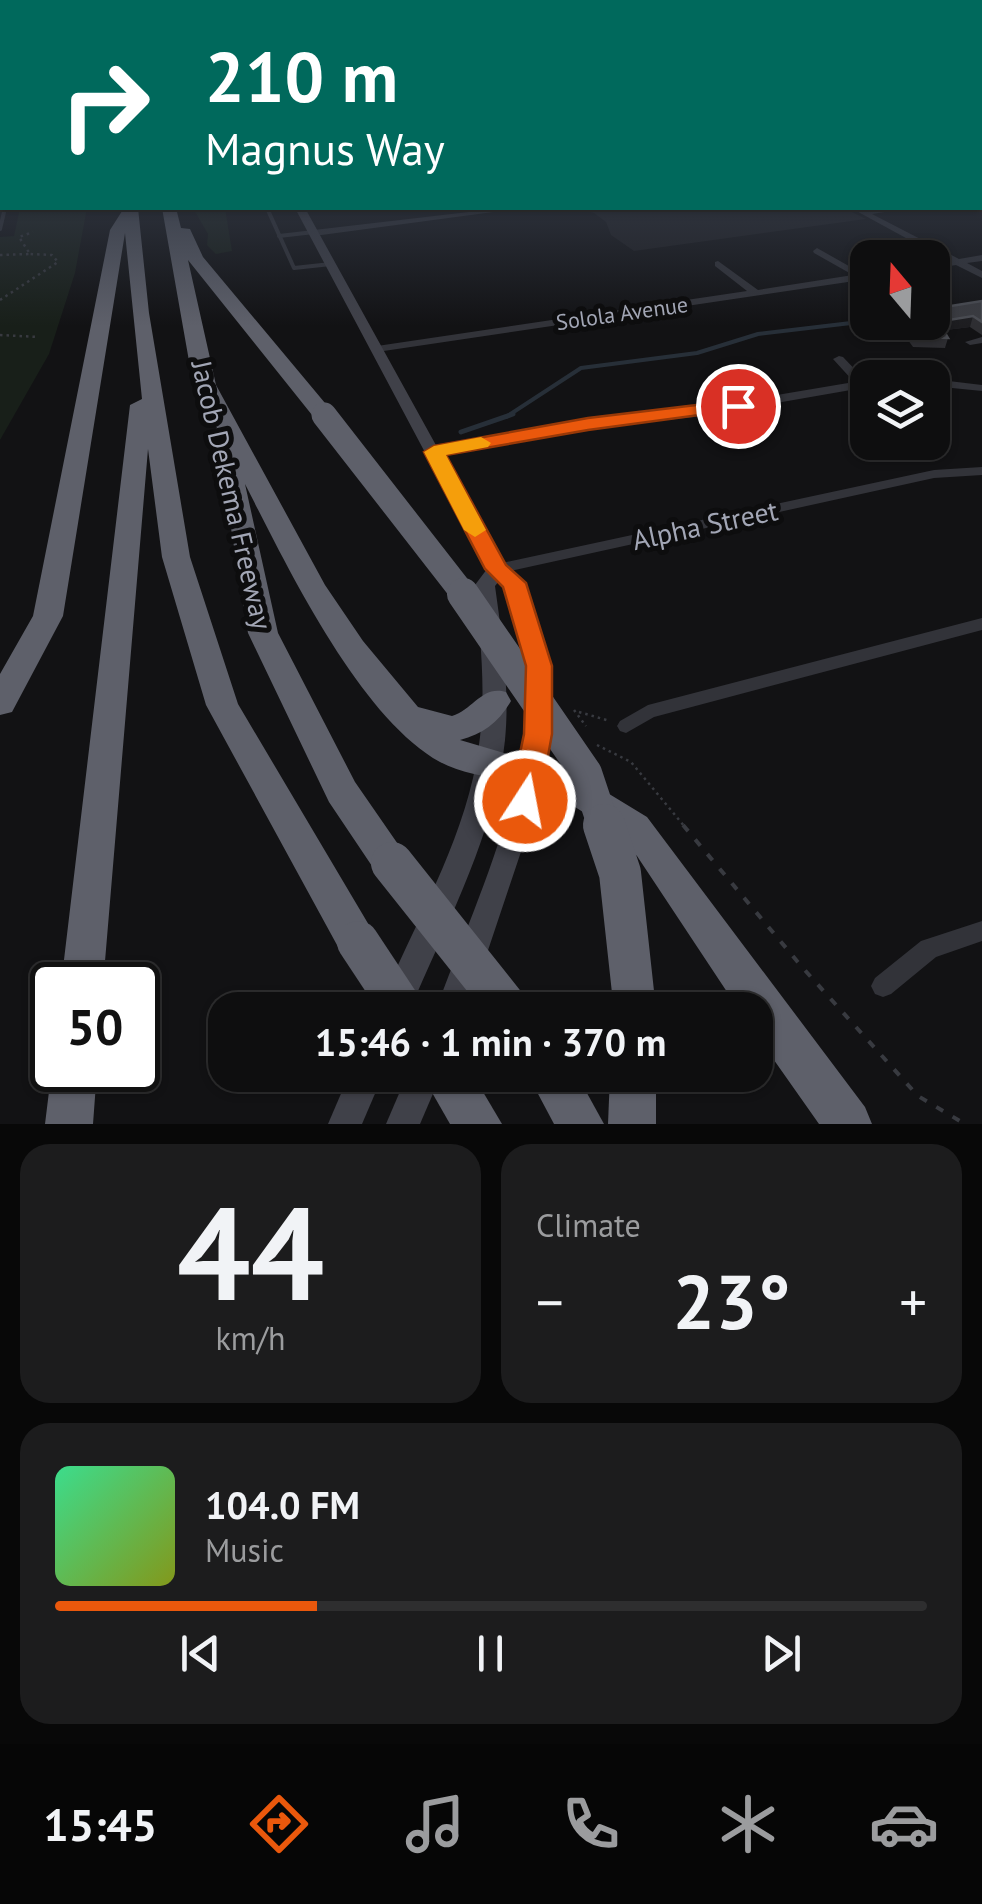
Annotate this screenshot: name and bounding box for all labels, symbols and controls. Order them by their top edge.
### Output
text: 210 m [205,31,398,121]
icon: right [40,40,170,170]
text: Magnus Way [205,119,445,177]
north arrow [850,240,950,340]
map controls [850,240,950,460]
street label: Solola Avenue [554,290,690,336]
street label: Jacob Dekema Freeway [183,356,281,633]
button: layers [850,360,950,460]
pin [696,364,781,449]
icon: arrive [711,379,766,434]
street label: Alpha Street [629,491,782,558]
position arrow [473,749,577,853]
speed limit sign: 50 [30,962,160,1092]
text: 15:46 · 1 min · 370 m [315,1017,666,1066]
text: 44 [177,1168,324,1336]
text: Climate [536,1204,641,1246]
text: 23° [673,1253,790,1350]
text: − [536,1266,564,1337]
text: + [899,1266,927,1337]
text: km/h [215,1317,286,1359]
text: 104.0 FM [205,1480,360,1529]
text: Music [205,1529,284,1571]
icon: previous [173,1626,228,1681]
icon: pause [463,1626,518,1681]
icon: next [754,1626,809,1681]
icon: directions [244,1789,314,1859]
icon: music [400,1789,470,1859]
icon: phone [556,1789,626,1859]
icon: climate [713,1789,783,1859]
icon: car [869,1789,939,1859]
text: 15:45 [43,1795,157,1853]

